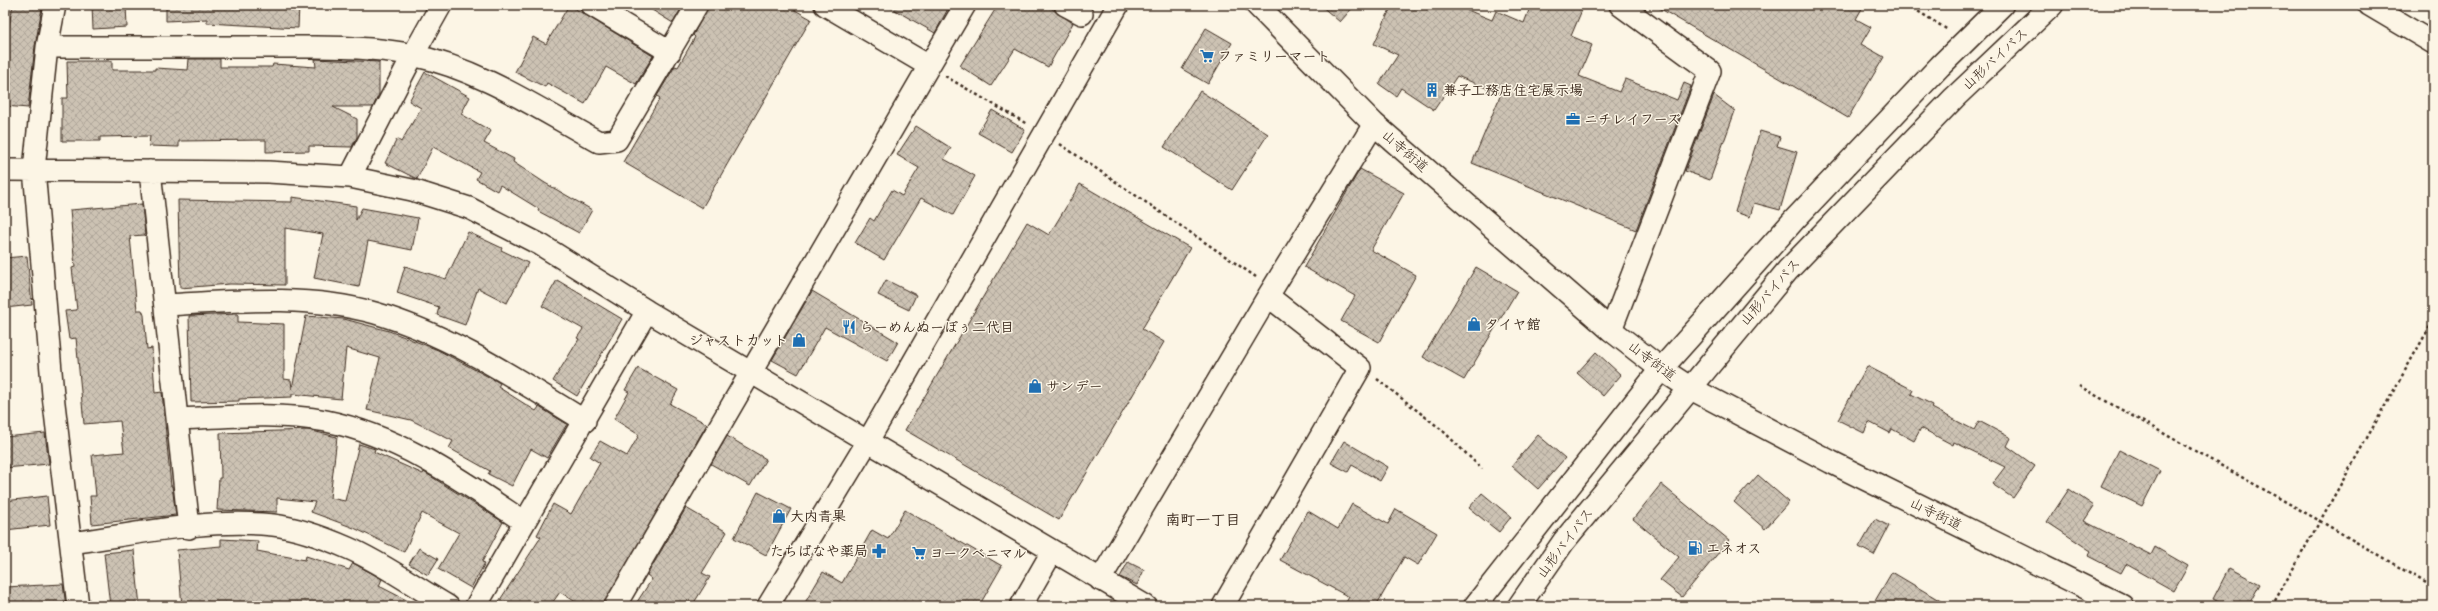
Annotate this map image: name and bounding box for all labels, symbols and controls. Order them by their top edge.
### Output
street label: 山形バイパス [1959,24,2031,94]
supermarket icon: ファミリーマート [1199,48,1215,64]
place label: ファミリーマート [1218,48,1331,65]
building icon: 兼子工務店住宅展示場 [1424,82,1440,98]
place label: 兼子工務店住宅展示場 [1443,82,1583,99]
office icon: ニチレイフーズ [1565,111,1581,127]
place label: ニチレイフーズ [1584,111,1681,128]
street label: 山寺街道 [1378,126,1432,176]
street label: 山形バイパス [1736,255,1804,329]
shop icon: タイヤ館 [1466,316,1482,332]
place label: タイヤ館 [1485,316,1540,333]
restaurant icon: らーめんぬーぼぅ二代目 [841,319,857,335]
place label: らーめんぬーぼぅ二代目 [860,319,1014,336]
place label: ジャストカット [689,332,788,349]
shop icon: ジャストカット [791,332,807,348]
street label: 山寺街道 [1625,337,1679,385]
shop icon: サンデー [1027,378,1043,394]
place label: サンデー [1046,378,1103,395]
street label: 山寺街道 [1907,494,1965,534]
street label: 山形バイパス [1533,504,1597,582]
shop icon: 大内青果 [771,508,787,524]
place label: 大内青果 [790,508,846,525]
district label: 南町一丁目 [1165,511,1241,529]
fuel station icon: エネオス [1687,540,1703,556]
place label: エネオス [1706,540,1761,557]
place label: たちばなや薬局 [770,543,868,560]
pharmacy icon: たちばなや薬局 [871,543,887,559]
supermarket icon: ヨークベニマル [911,545,927,561]
place label: ヨークベニマル [930,545,1027,562]

